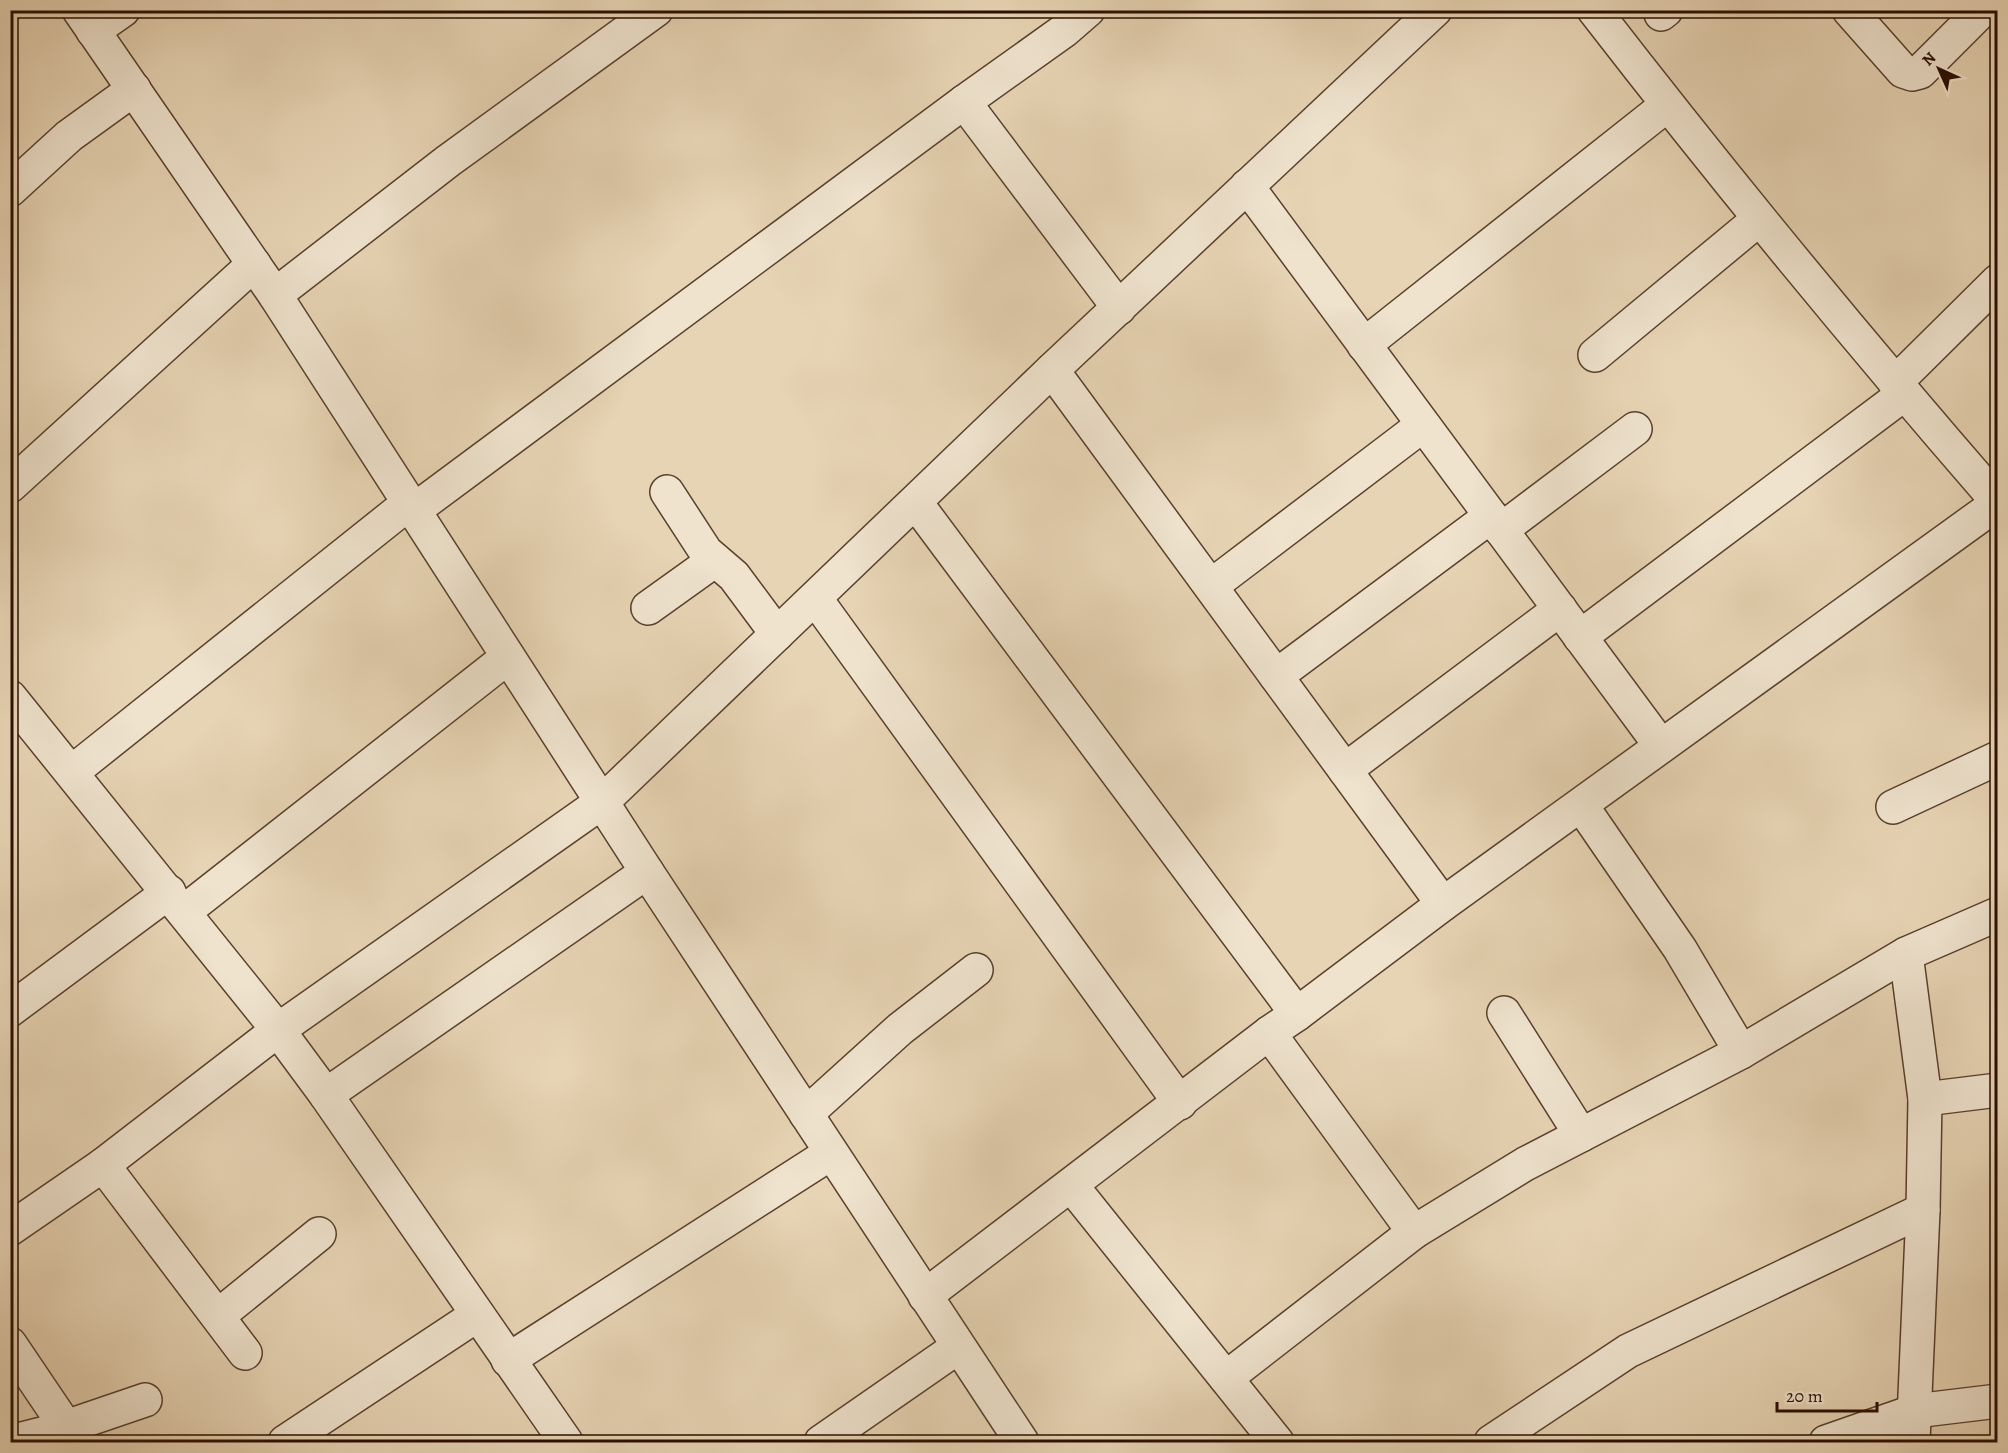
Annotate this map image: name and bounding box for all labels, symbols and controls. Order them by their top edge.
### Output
north arrow [1909,39,1969,99]
text: N [1917,47,1941,71]
scale bar [1777,1375,1878,1413]
text: 20 m [1786,1384,1823,1408]

